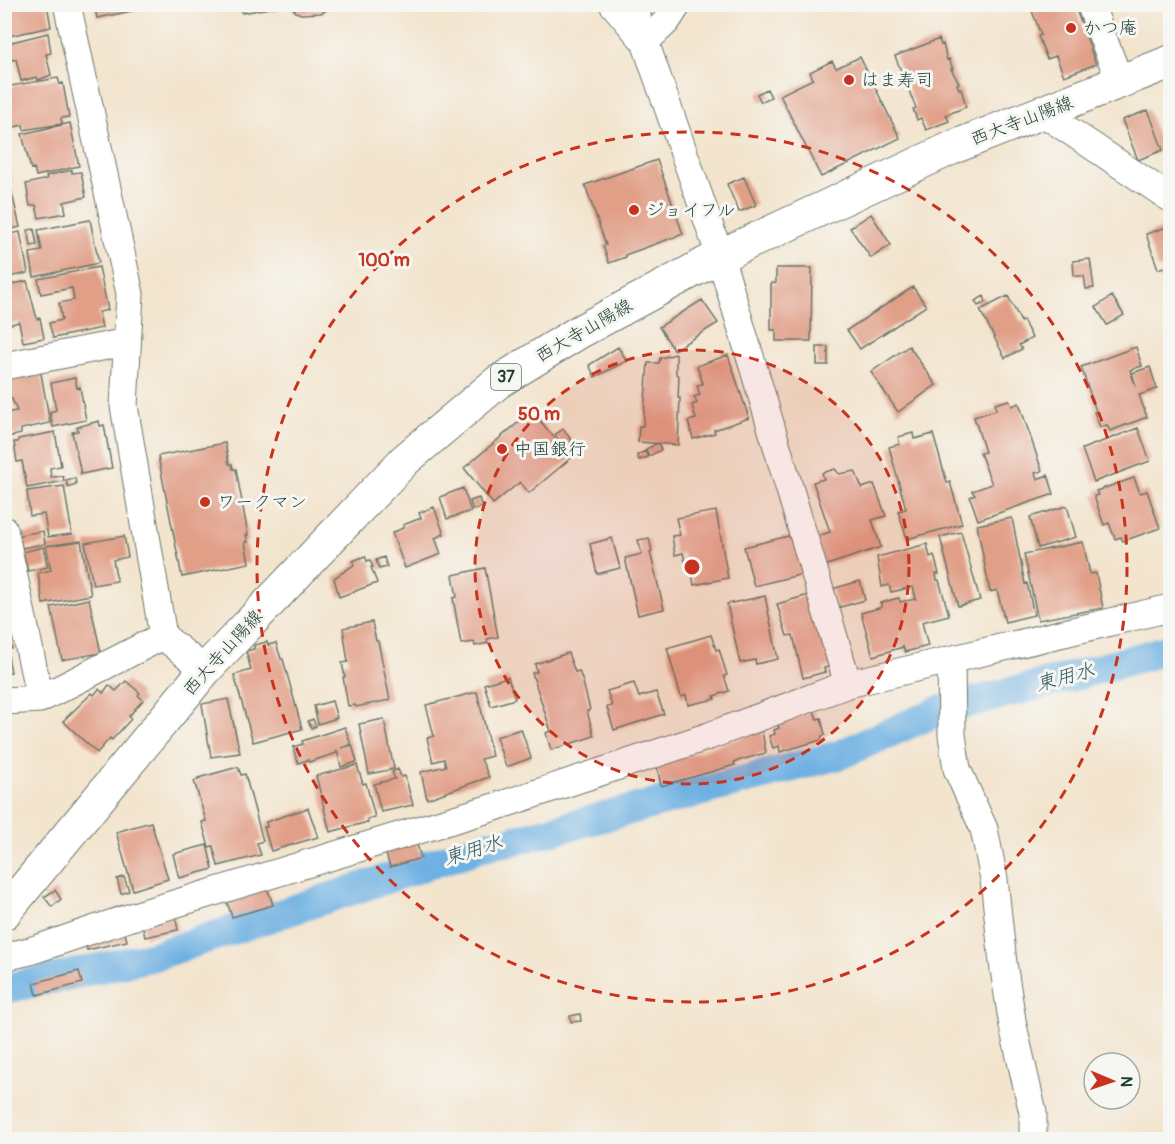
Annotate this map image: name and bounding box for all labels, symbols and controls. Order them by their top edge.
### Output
place label: かつ庵 [1083,17,1137,40]
marker: かつ庵 [1064,21,1078,35]
place label: はま寿司 [861,69,933,92]
marker: はま寿司 [842,73,856,87]
street label: 西大寺山陽線 [967,91,1077,151]
place label: ジョイフル [646,199,735,222]
marker: ジョイフル [627,203,641,217]
text: 100 m [358,249,410,272]
street label: 西大寺山陽線 [531,294,637,368]
road number: 37 [491,364,521,390]
text: 50 m [518,403,560,426]
place label: 中国銀行 [514,438,586,461]
marker: 中国銀行 [495,442,509,456]
place label: ワークマン [217,491,307,514]
marker: ワークマン [198,495,212,509]
centre of rings [682,557,702,577]
street label: 西大寺山陽線 [178,605,268,701]
water label: 東用水 [1033,657,1097,697]
water label: 東用水 [441,829,505,871]
north arrow [1082,1051,1142,1111]
text: N [1116,1076,1136,1087]

